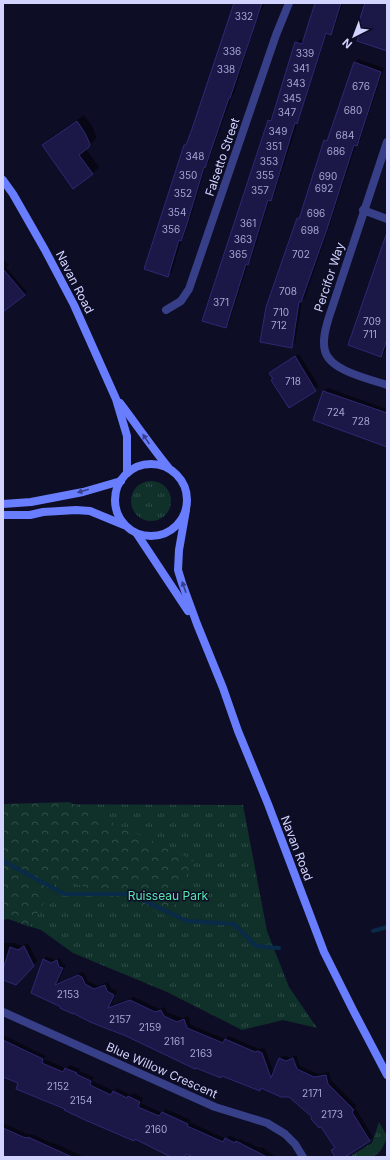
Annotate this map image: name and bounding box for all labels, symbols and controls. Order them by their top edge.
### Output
house number: 332 [235,10,253,22]
north arrow [334,16,374,56]
text: N [340,35,355,51]
house number: 336 [223,45,241,57]
house number: 339 [296,47,314,59]
house number: 341 [293,62,309,74]
house number: 338 [217,63,235,75]
house number: 343 [287,77,305,89]
house number: 676 [352,80,370,92]
house number: 345 [283,92,301,104]
house number: 680 [344,104,362,116]
house number: 347 [278,106,296,118]
street label: Falsetto Street [202,116,242,198]
house number: 349 [269,125,287,137]
house number: 684 [336,129,354,141]
house number: 351 [266,140,282,152]
house number: 686 [327,145,345,157]
house number: 348 [186,150,204,162]
house number: 353 [260,155,278,167]
house number: 350 [179,169,197,181]
house number: 355 [256,169,274,181]
house number: 690 [319,170,337,182]
house number: 692 [315,182,333,194]
house number: 357 [251,184,269,196]
house number: 352 [174,187,192,199]
house number: 354 [168,206,186,218]
house number: 696 [307,207,325,219]
house number: 361 [240,217,256,229]
house number: 356 [162,223,180,235]
house number: 698 [301,224,319,236]
house number: 363 [234,233,252,245]
street label: Percifor Way [311,240,347,314]
street label: Navan Road [53,248,97,316]
house number: 365 [229,248,247,260]
house number: 702 [292,248,310,260]
house number: 708 [279,285,297,297]
house number: 371 [213,296,229,308]
house number: 710 [273,306,289,318]
house number: 709 [363,315,381,327]
house number: 712 [271,319,287,331]
house number: 711 [363,328,377,340]
house number: 718 [285,375,301,387]
house number: 724 [327,406,345,418]
house number: 728 [352,415,370,427]
one-way arrow [142,433,150,444]
one-way arrow [77,488,89,494]
one-way arrow [180,581,186,593]
street label: Navan Road [278,813,316,883]
park label: Ruisseau Park [128,888,209,903]
house number: 2153 [57,988,79,1000]
house number: 2157 [109,1013,131,1025]
house number: 2159 [139,1021,161,1033]
house number: 2161 [164,1035,184,1047]
street label: Blue Willow Crescent [104,1039,220,1101]
house number: 2163 [190,1047,212,1059]
house number: 2152 [47,1080,69,1092]
house number: 2171 [302,1087,322,1099]
house number: 2154 [70,1094,92,1106]
house number: 2173 [321,1108,343,1120]
house number: 2160 [145,1123,167,1135]

